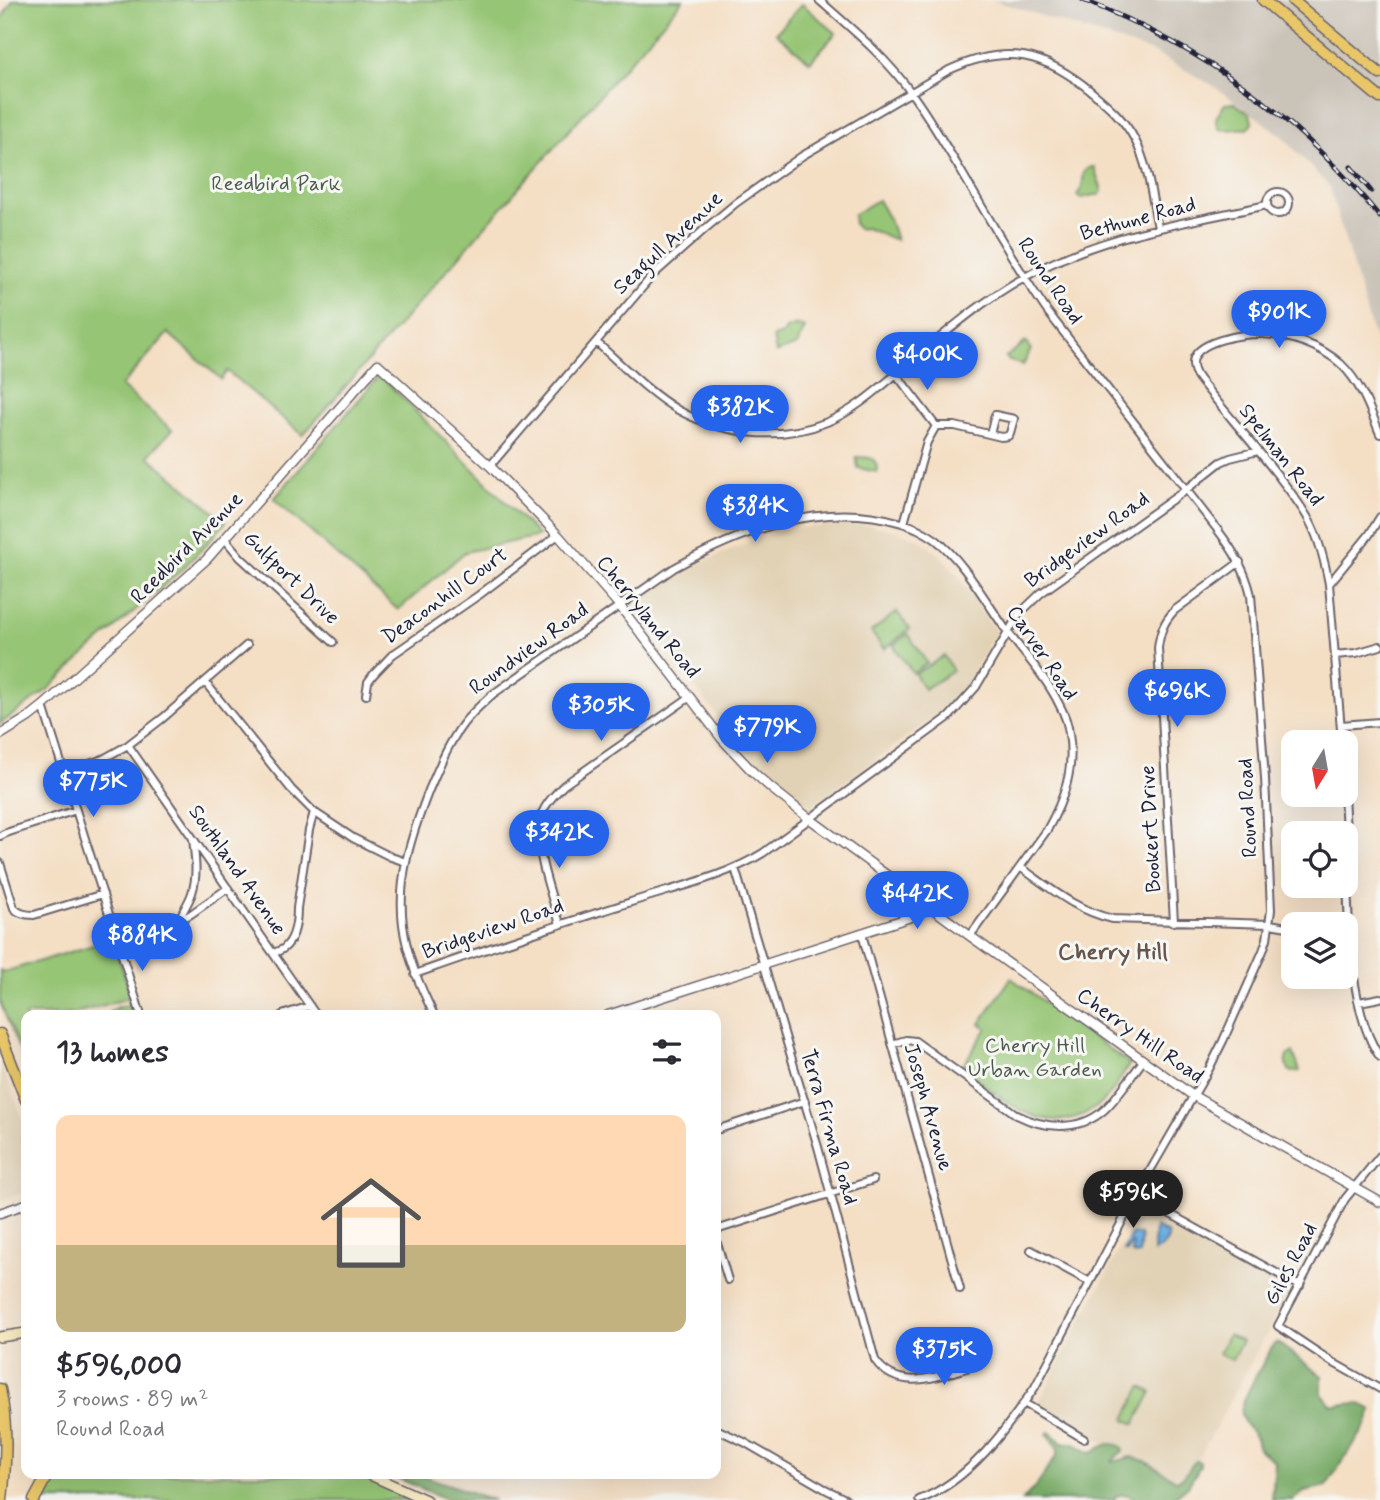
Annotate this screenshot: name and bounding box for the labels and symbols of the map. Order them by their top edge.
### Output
park label: Reedbird Park [211,170,341,198]
street label: Seagull Avenue [607,185,730,303]
street label: Bethune Road [1077,190,1199,248]
street label: Round Road [1011,232,1089,330]
pin: $901K [1230,290,1328,350]
pin: $400K [878,332,976,392]
pin: $382K [691,386,789,445]
street label: Spelman Road [1232,398,1330,512]
pin: $384K [706,484,804,544]
street label: Bridgeview Road [1019,485,1155,595]
street label: Reedbird Avenue [125,486,249,610]
street label: Gulfport Drive [237,525,345,631]
street label: Deaconhill Court [377,541,514,651]
street label: Cherryland Road [590,550,706,684]
street label: Roundview Road [464,596,594,702]
street label: Carver Road [1000,600,1084,706]
pin: $696K [1128,670,1226,729]
pin: $305K [552,684,650,743]
pin: $779K [718,706,816,765]
north arrow [1281,730,1358,807]
street label: Round Road [1231,758,1265,858]
pin: $775K [44,760,142,819]
street label: Bookert Drive [1134,765,1168,893]
street label: Southland Avenue [182,799,292,941]
pin: $342K [510,810,608,870]
pin: $442K [868,872,966,931]
street label: Bridgeview Road [419,892,567,966]
pin: $884K [93,914,191,973]
district label: Cherry Hill [1058,938,1168,968]
street label: Cherry Hill Road [1071,982,1209,1090]
park label: Cherry Hill Urban Garden [968,1032,1102,1084]
street label: Joseph Avenue [896,1040,960,1174]
street label: Terra Firma Road [793,1046,865,1208]
pin: $596K [1084,1170,1182,1230]
street label: Giles Road [1258,1218,1324,1310]
pin: $375K [895,1328,993,1387]

